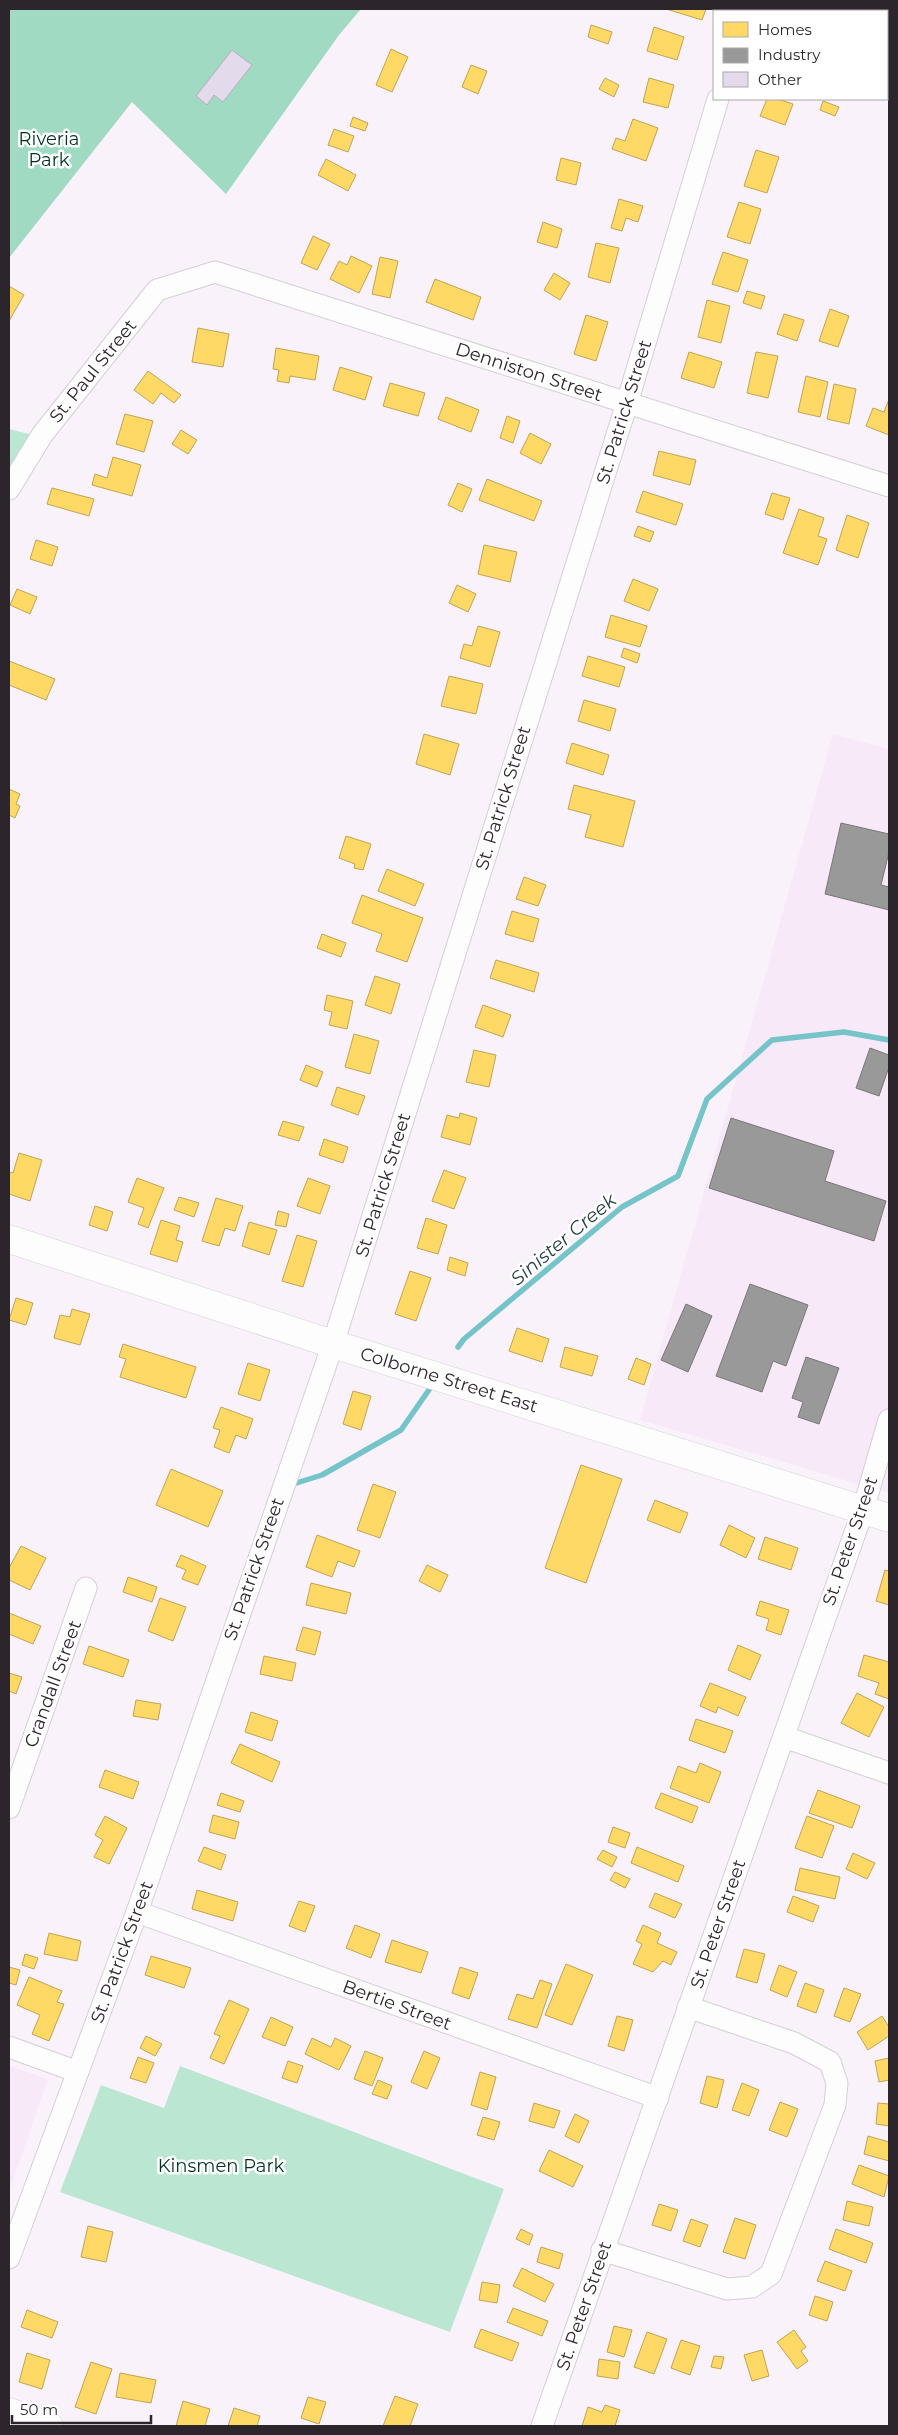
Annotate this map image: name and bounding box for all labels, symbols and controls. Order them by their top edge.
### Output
legend [713,10,888,100]
text: Homes [758,20,812,39]
text: Industry [758,45,821,64]
text: Other [758,70,802,89]
park label: Riveria Park [19,128,79,171]
street label: St. Paul Street [45,315,141,427]
street label: St. Patrick Street [592,337,656,487]
street label: Denniston Street [453,338,605,406]
street label: St. Patrick Street [471,723,535,873]
street label: St. Patrick Street [351,1110,415,1260]
water label: Sinister Creek [506,1188,621,1290]
street label: Colborne Street East [358,1343,540,1417]
street label: St. Peter Street [818,1474,882,1608]
street label: St. Patrick Street [219,1495,289,1643]
street label: Crandall Street [20,1617,86,1751]
street label: St. Peter Street [686,1857,750,1991]
street label: St. Patrick Street [86,1878,158,2026]
street label: Bertie Street [340,1975,454,2035]
park label: Kinsmen Park [158,2155,285,2177]
street label: St. Peter Street [552,2239,616,2373]
scale bar [12,2392,151,2424]
text: 50 m [20,2400,58,2419]

